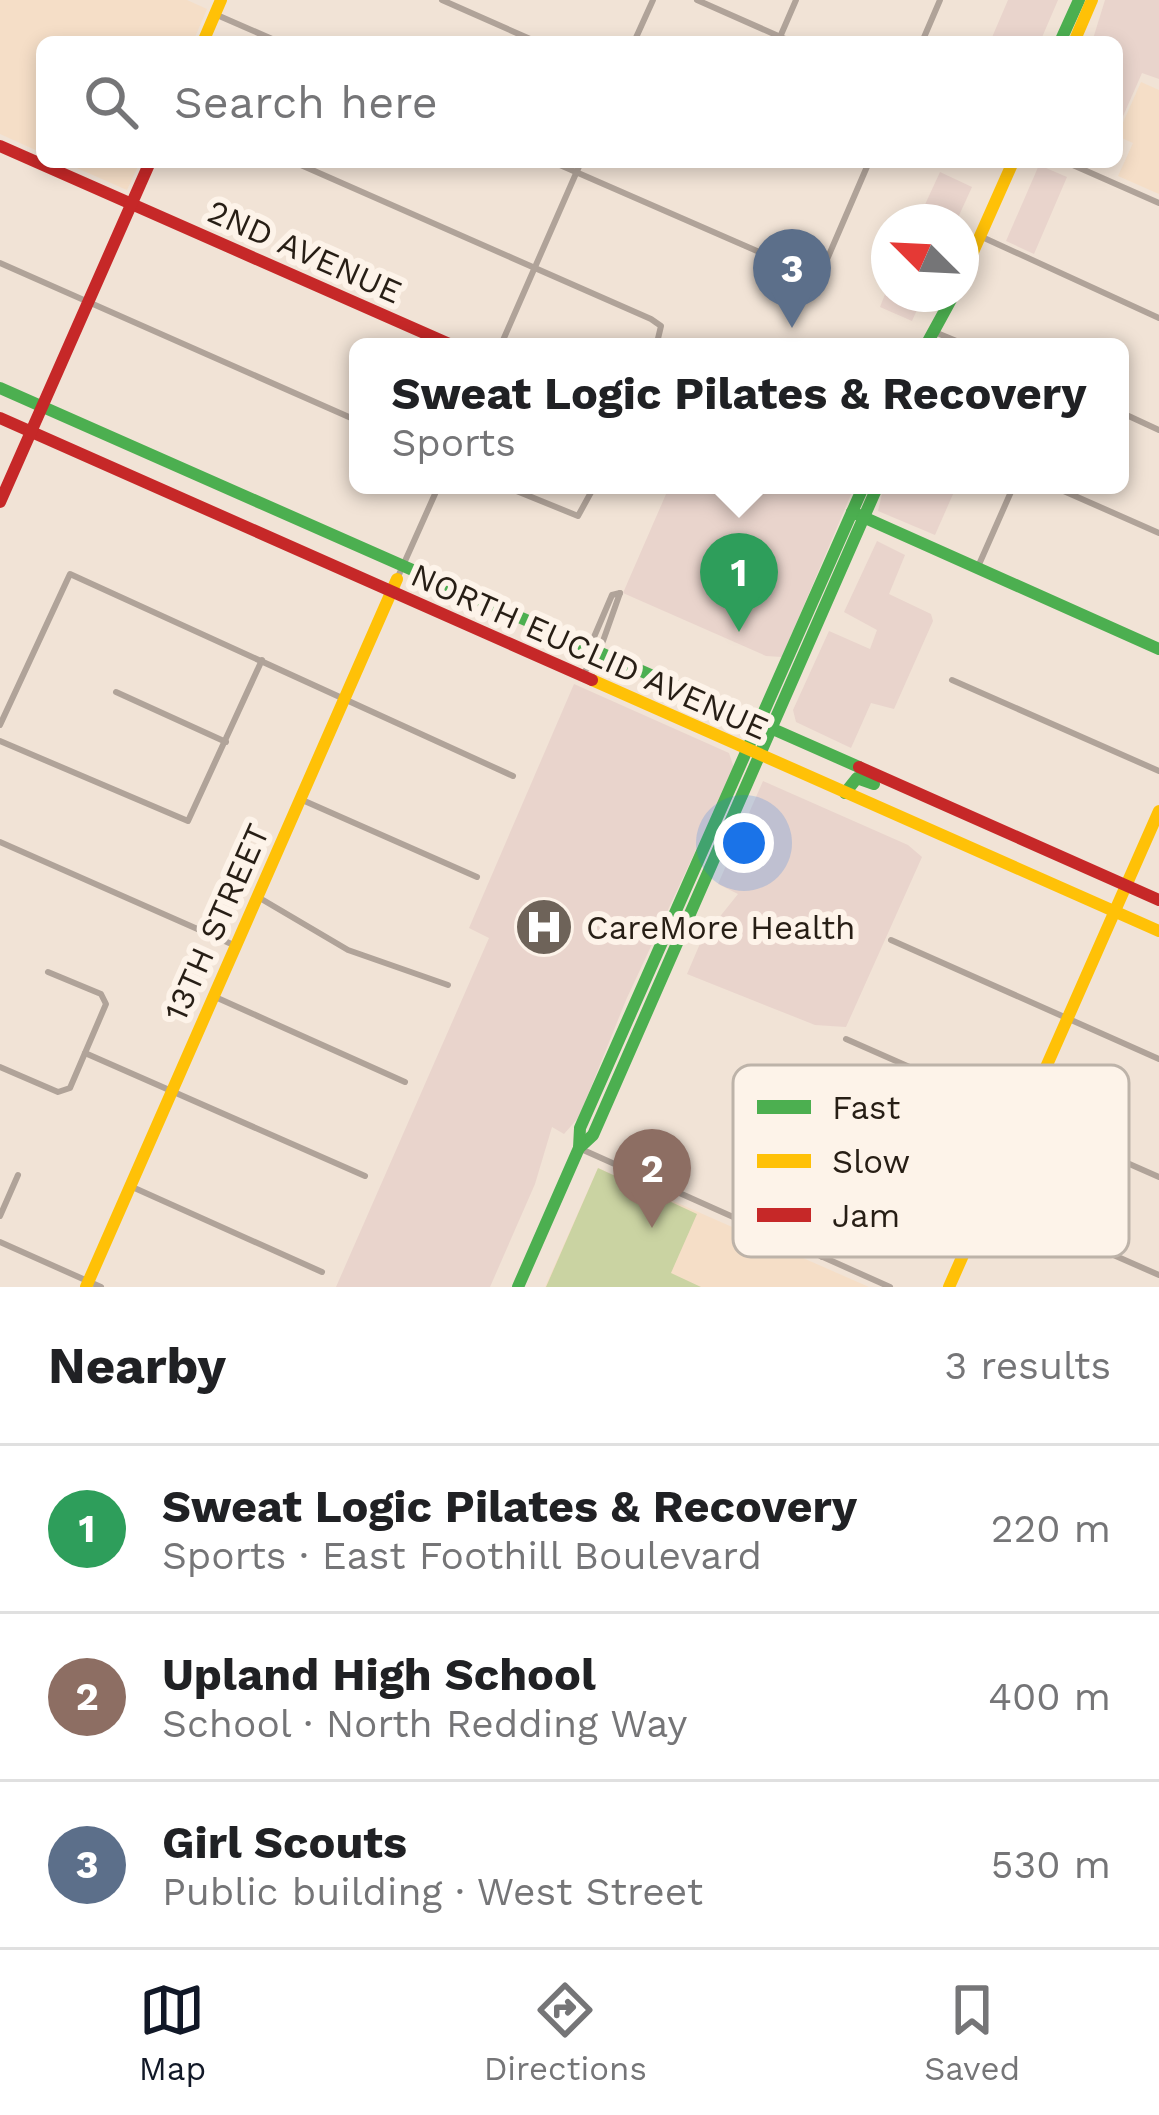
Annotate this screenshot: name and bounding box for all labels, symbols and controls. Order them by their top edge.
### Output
search box [36,36,1123,168]
icon: search [78,69,144,135]
text: Search here [174,76,438,129]
street label: 2ND AVENUE [202,191,408,312]
north arrow [871,204,979,312]
pin: 3 [753,229,831,328]
popup [349,338,1129,494]
text: Sweat Logic Pilates & Recovery [391,367,1087,420]
text: Sports [391,420,516,465]
pin: 1 [700,533,778,632]
street label: NORTH EUCLID AVENUE [405,555,774,748]
your location [714,813,774,873]
street label: 13TH STREET [156,818,277,1027]
hospital icon: CareMore Health [513,896,575,958]
place label: CareMore Health [586,908,855,947]
legend [733,1065,1129,1257]
text: Fast [832,1088,901,1127]
pin: 2 [613,1129,691,1228]
text: Slow [832,1142,910,1181]
text: Jam [832,1196,900,1235]
text: Nearby [48,1336,226,1395]
text: 3 results [945,1343,1111,1388]
text: Sweat Logic Pilates & Recovery [162,1480,857,1533]
text: 1 [79,1506,95,1551]
text: 220 m [991,1506,1111,1551]
text: Sports · East Foothill Boulevard [162,1533,762,1578]
text: Upland High School [162,1648,596,1701]
text: 2 [75,1674,99,1719]
text: 400 m [988,1674,1111,1719]
text: School · North Redding Way [162,1701,687,1746]
text: Girl Scouts [162,1816,407,1869]
text: 3 [75,1842,99,1887]
text: 530 m [991,1842,1111,1887]
text: Public building · West Street [162,1869,703,1914]
tab: Map [139,1977,206,2088]
tab: Directions [484,1977,647,2088]
tab: Saved [924,1977,1020,2088]

